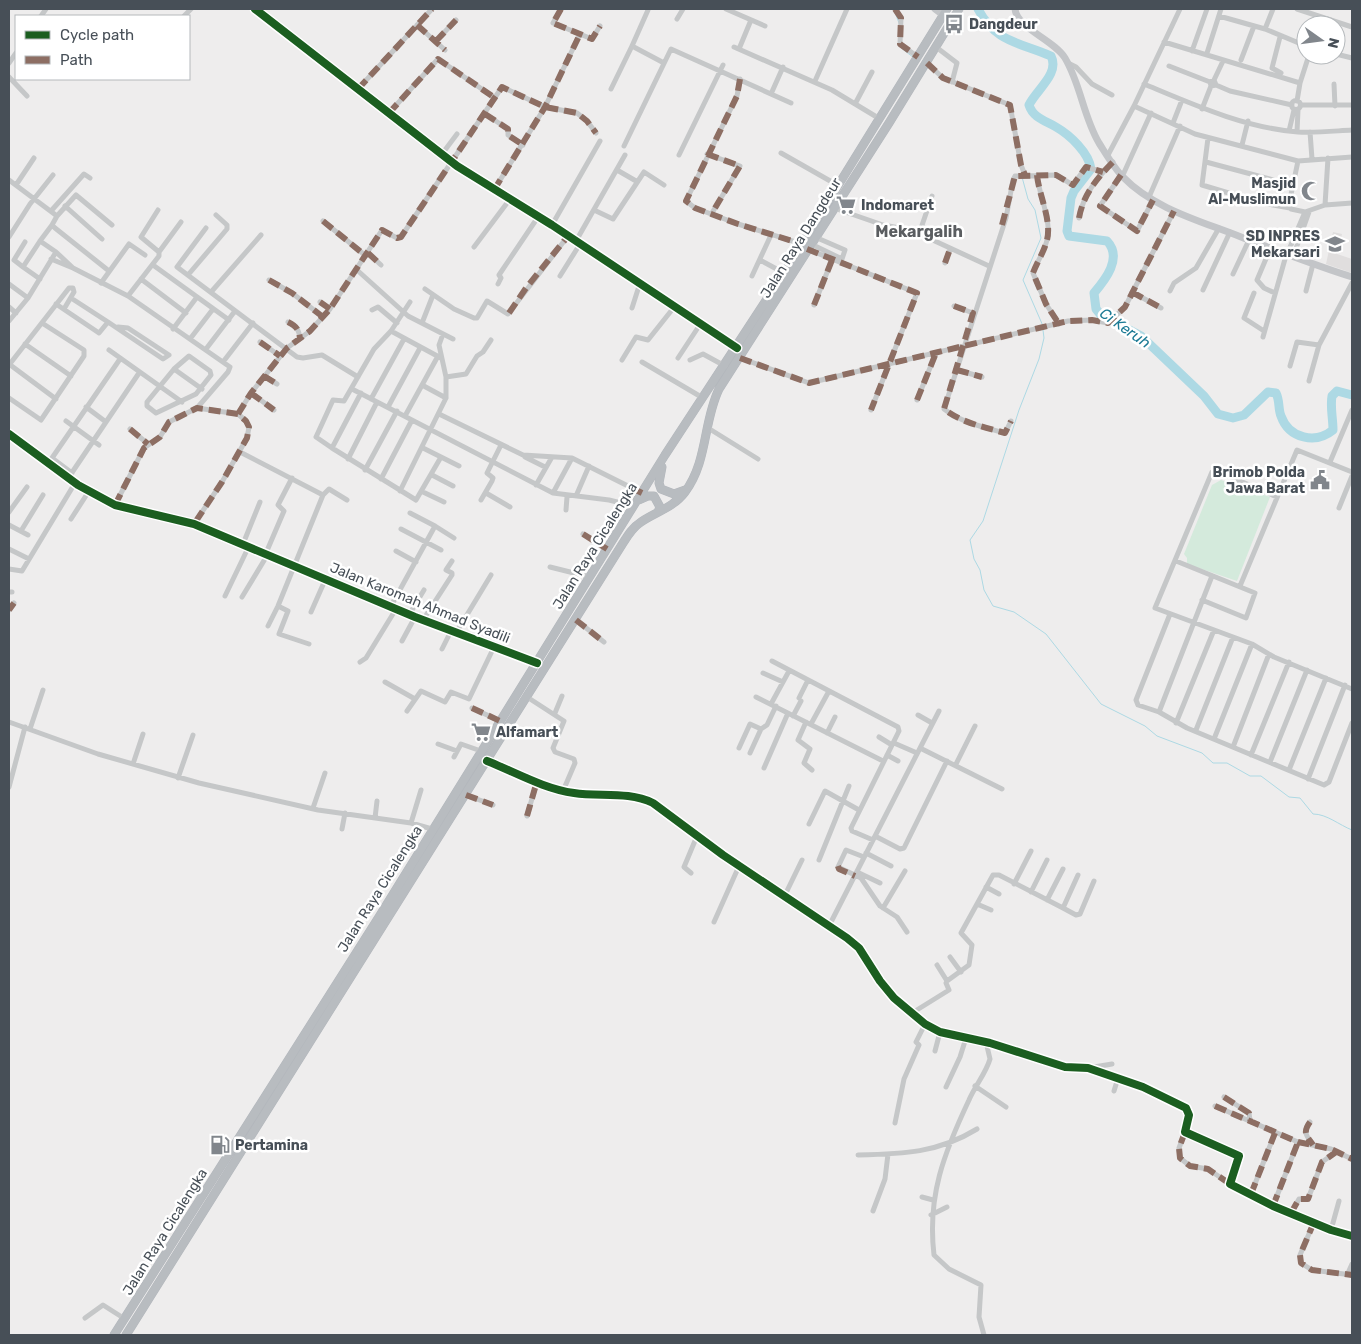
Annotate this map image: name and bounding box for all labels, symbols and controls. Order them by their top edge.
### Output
bus stop icon: Dangdeur [943,13,965,35]
legend [15,15,190,80]
north arrow [1296,15,1346,65]
place label: Dangdeur [969,16,1038,33]
text: Cycle path [60,26,134,44]
text: N [1324,36,1343,50]
text: Path [60,51,93,69]
street label: Jalan Raya Dangdeur [757,174,845,301]
place label: Masjid Al-Muslimun [1208,175,1296,208]
mosque icon: Masjid Al-Muslimun [1300,180,1322,202]
supermarket icon: Indomaret [835,194,857,216]
place label: Indomaret [861,197,935,214]
district label: Mekargalih [875,222,963,241]
place label: SD INPRES Mekarsari [1246,228,1320,261]
school or university icon: SD INPRES Mekarsari [1324,233,1346,255]
water label: Ci Keruh [1096,304,1154,352]
place label: Brimob Polda Jawa Barat [1213,464,1305,497]
public building icon: Brimob Polda Jawa Barat [1309,469,1331,491]
street label: Jalan Raya Cicalengka [549,480,641,612]
street label: Jalan Karomah Ahmad Syadili [327,559,513,647]
supermarket icon: Alfamart [470,721,492,743]
place label: Alfamart [496,724,559,741]
street label: Jalan Raya Cicalengka [334,823,426,955]
fuel station icon: Pertamina [209,1134,231,1156]
place label: Pertamina [235,1137,308,1154]
street label: Jalan Raya Cicalengka [119,1166,211,1298]

